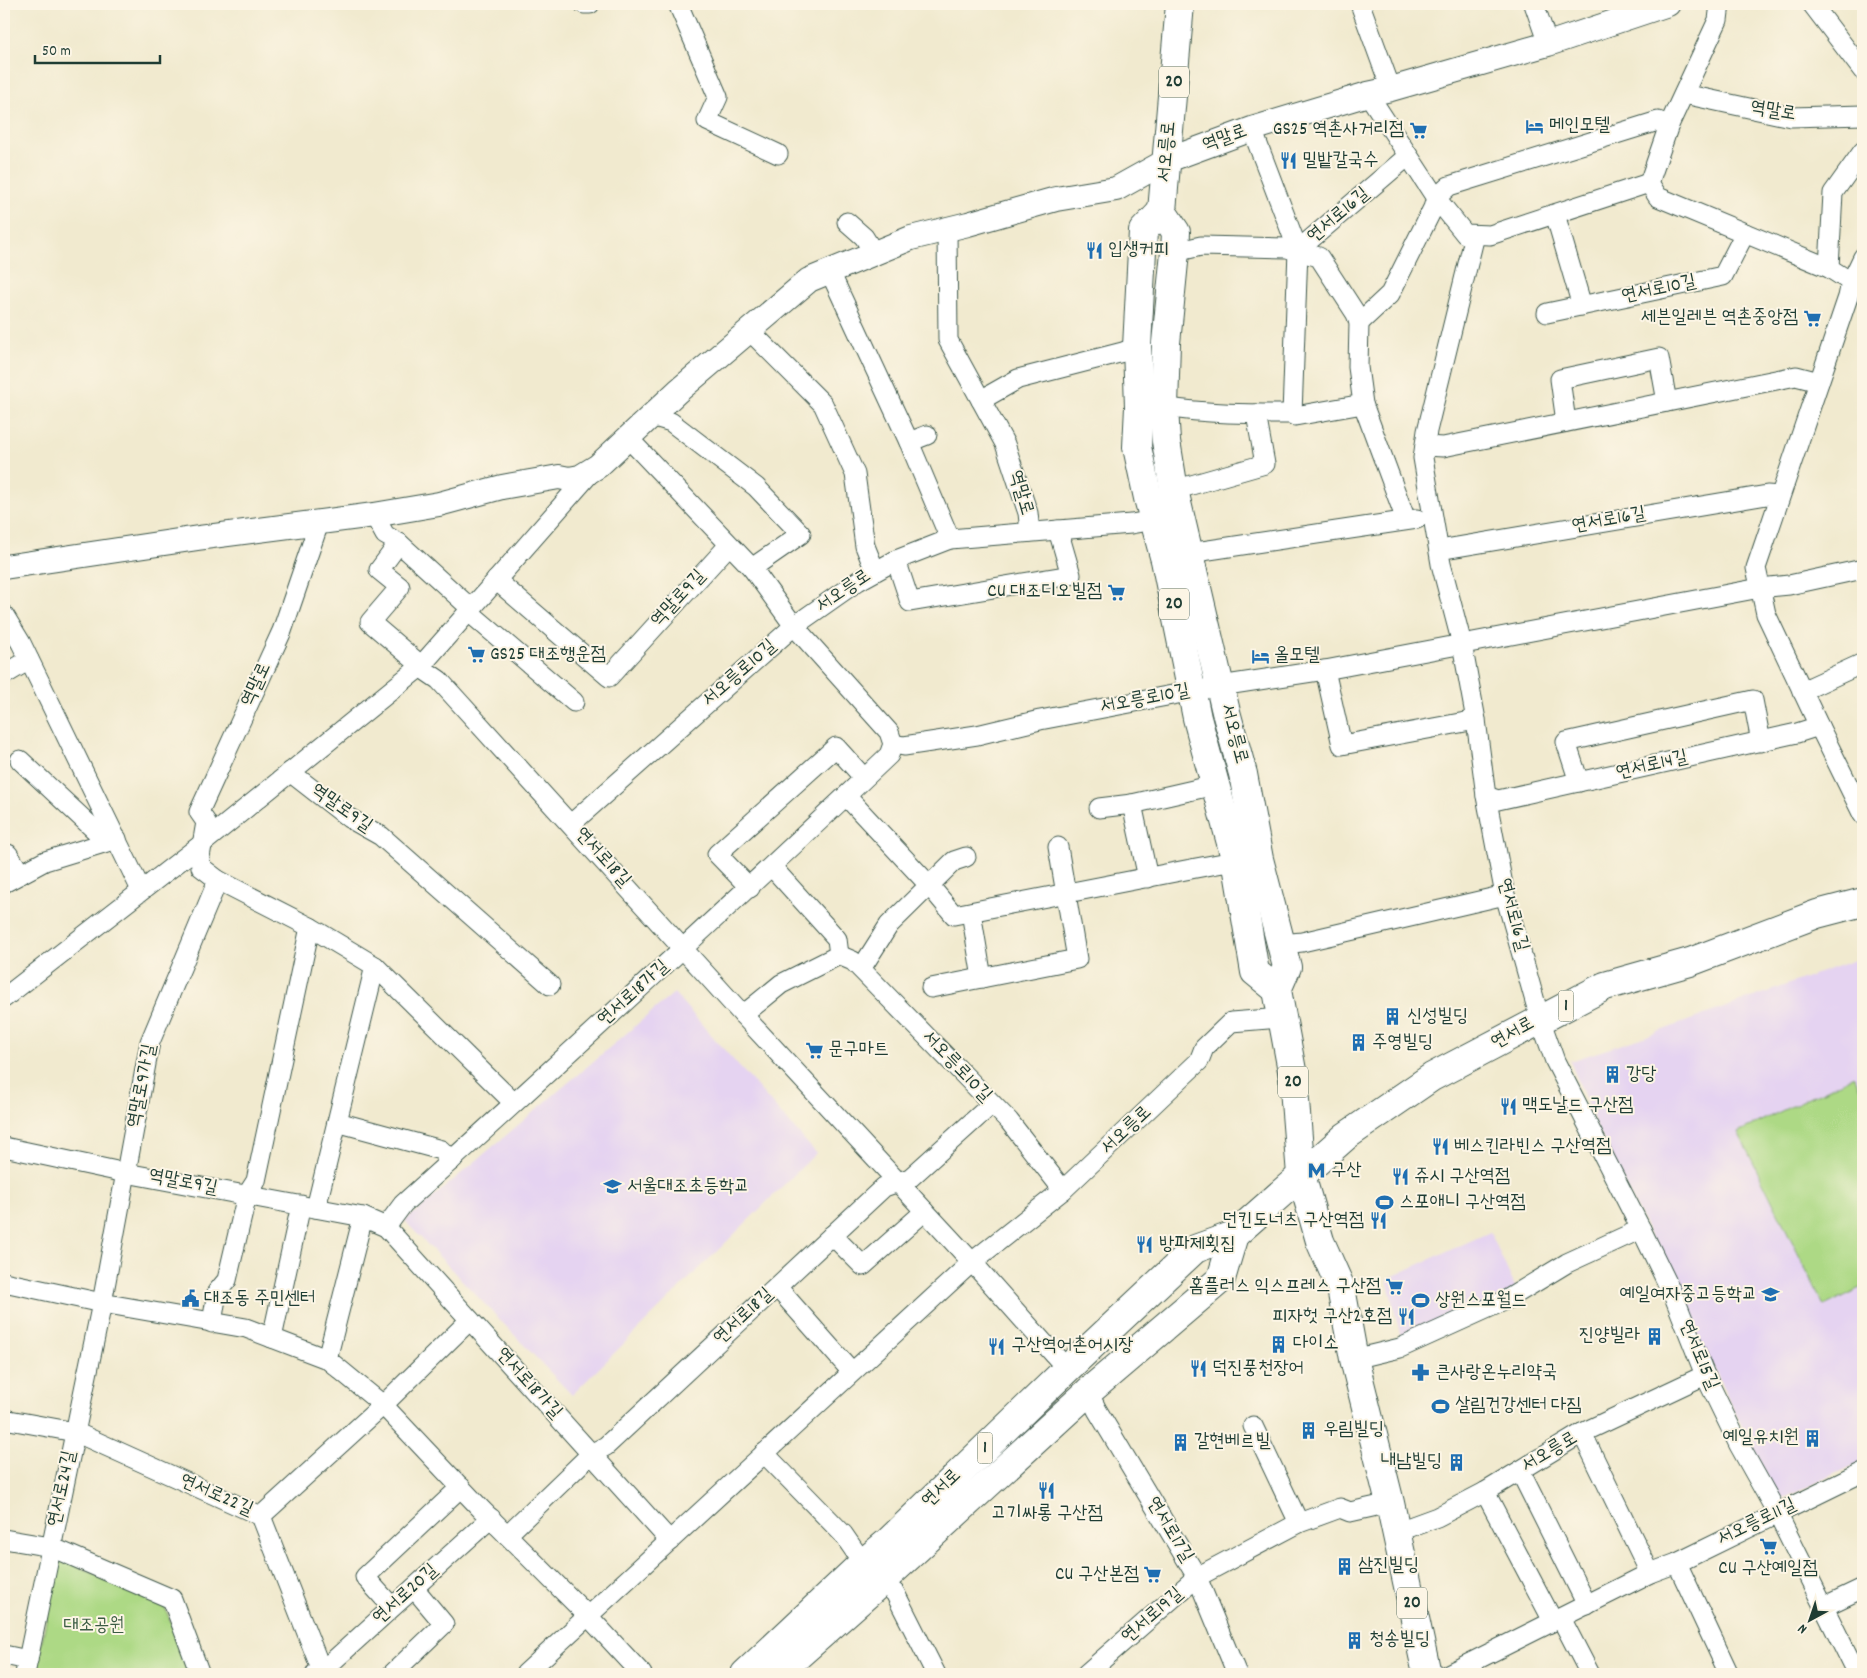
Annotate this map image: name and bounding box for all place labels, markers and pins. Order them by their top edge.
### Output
place label: 메인모텔 [1549,113,1610,140]
hotel icon: 메인모텔 [1525,116,1545,136]
place label: GS25 역촌사거리점 [1273,117,1404,144]
supermarket icon: GS25 역촌사거리점 [1408,120,1428,140]
place label: 밀밭칼국수 [1302,148,1378,175]
restaurant icon: 밀밭칼국수 [1278,151,1298,171]
place label: 입생커피 [1108,237,1169,264]
restaurant icon: 입생커피 [1084,240,1104,260]
place label: 세븐일레븐 역촌중앙점 [1641,305,1798,332]
supermarket icon: 세븐일레븐 역촌중앙점 [1802,308,1822,328]
place label: CU 대조디오빌점 [987,579,1102,606]
supermarket icon: CU 대조디오빌점 [1106,582,1126,602]
place label: GS25 대조행운점 [490,642,606,669]
place label: 올모텔 [1274,643,1320,670]
supermarket icon: GS25 대조행운점 [466,645,486,665]
hotel icon: 올모텔 [1250,646,1270,666]
place label: 신성빌딩 [1407,1004,1468,1031]
building icon: 신성빌딩 [1383,1007,1403,1027]
place label: 주영빌딩 [1372,1030,1433,1057]
building icon: 주영빌딩 [1348,1033,1368,1053]
place label: 문구마트 [828,1037,889,1064]
supermarket icon: 문구마트 [804,1040,824,1060]
place label: 강당 [1626,1062,1657,1089]
building icon: 강당 [1602,1065,1622,1085]
place label: 맥도날드 구산점 [1522,1093,1633,1120]
restaurant icon: 맥도날드 구산점 [1498,1096,1518,1116]
place label: 베스킨라빈스 구산역점 [1454,1134,1611,1161]
restaurant icon: 베스킨라빈스 구산역점 [1430,1137,1450,1157]
place label: 구산 [1331,1158,1362,1185]
metro station icon: 구산 [1307,1161,1327,1181]
place label: 쥬시 구산역점 [1414,1164,1510,1191]
restaurant icon: 쥬시 구산역점 [1390,1167,1410,1187]
place label: 서울대조초등학교 [627,1174,749,1201]
school or university icon: 서울대조초등학교 [603,1177,623,1197]
place label: 스포애니 구산역점 [1399,1190,1526,1217]
sports icon: 스포애니 구산역점 [1375,1193,1395,1213]
place label: 던킨도너츠 구산역점 [1222,1208,1364,1235]
restaurant icon: 던킨도너츠 구산역점 [1368,1211,1388,1231]
place label: 방파제횟집 [1159,1232,1235,1259]
restaurant icon: 방파제횟집 [1135,1235,1155,1255]
place label: 홈플러스 익스프레스 구산점 [1189,1274,1381,1301]
supermarket icon: 홈플러스 익스프레스 구산점 [1385,1277,1405,1297]
place label: 예일여자중고등학교 [1619,1282,1757,1309]
school or university icon: 예일여자중고등학교 [1761,1285,1781,1305]
place label: 대조동 주민센터 [204,1286,315,1313]
place label: 상원스포월드 [1435,1288,1527,1315]
public building icon: 대조동 주민센터 [180,1289,200,1309]
sports icon: 상원스포월드 [1411,1291,1431,1311]
place label: 피자헛 구산2호점 [1272,1304,1392,1331]
restaurant icon: 피자헛 구산2호점 [1396,1307,1416,1327]
place label: 진양빌라 [1579,1323,1641,1350]
building icon: 진양빌라 [1644,1326,1664,1346]
place label: 다이소 [1293,1331,1339,1358]
place label: 구산역어촌어시장 [1011,1333,1133,1360]
building icon: 다이소 [1269,1334,1289,1354]
restaurant icon: 구산역어촌어시장 [987,1336,1007,1356]
place label: 덕진풍천장어 [1212,1356,1304,1383]
restaurant icon: 덕진풍천장어 [1188,1359,1208,1379]
place label: 큰사랑온누리약국 [1435,1360,1557,1387]
pharmacy icon: 큰사랑온누리약국 [1411,1363,1431,1383]
place label: 살림건강센터 다짐 [1455,1393,1582,1420]
sports icon: 살림건강센터 다짐 [1431,1396,1451,1416]
place label: 우림빌딩 [1323,1417,1384,1444]
building icon: 우림빌딩 [1299,1420,1319,1440]
place label: 예일유치원 [1723,1425,1799,1452]
building icon: 예일유치원 [1803,1428,1823,1448]
place label: 갈현베르빌 [1194,1429,1271,1456]
building icon: 갈현베르빌 [1170,1432,1190,1452]
place label: 내남빌딩 [1381,1449,1442,1476]
building icon: 내남빌딩 [1446,1452,1466,1472]
restaurant icon: 고기싸롱 구산점 [1037,1481,1057,1501]
place label: 고기싸롱 구산점 [991,1501,1103,1528]
supermarket icon: CU 구산예일점 [1758,1536,1778,1556]
place label: 삼진빌딩 [1358,1553,1419,1580]
building icon: 삼진빌딩 [1334,1556,1354,1576]
place label: CU 구산예일점 [1718,1556,1818,1583]
place label: CU 구산본점 [1055,1562,1139,1589]
supermarket icon: CU 구산본점 [1143,1565,1163,1585]
place label: 청송빌딩 [1369,1627,1430,1654]
building icon: 청송빌딩 [1345,1630,1365,1650]

